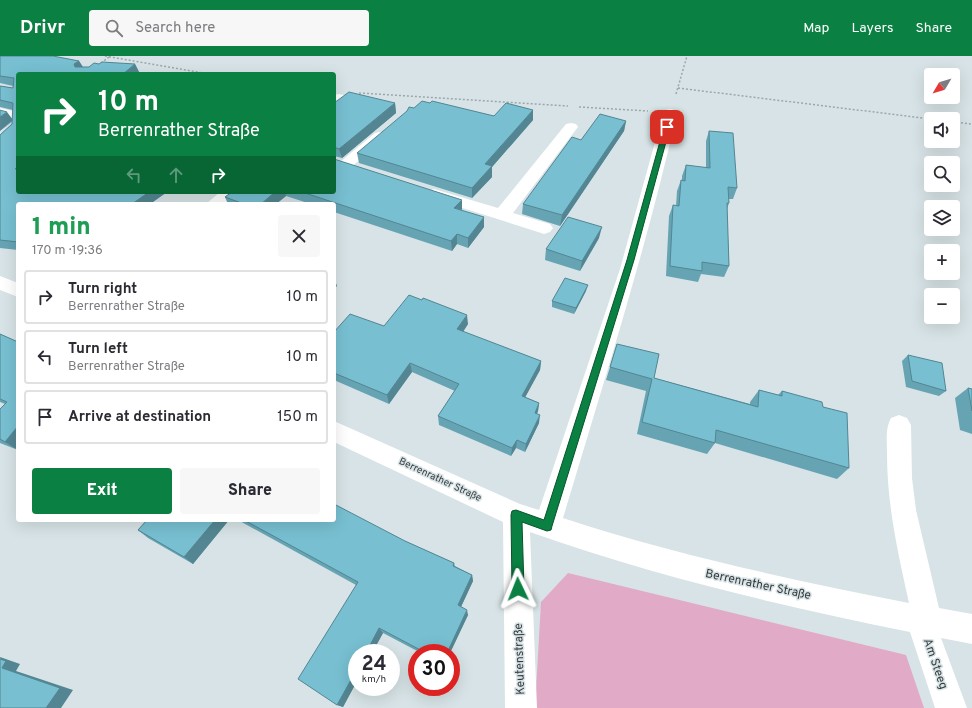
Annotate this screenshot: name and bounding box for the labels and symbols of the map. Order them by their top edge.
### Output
north arrow [924,68,960,104]
pin [650,110,684,144]
street label: Berrenrather Straße [397,455,483,505]
street label: Berrenrather Straße [704,566,812,604]
position arrow [497,568,539,610]
street label: Keutenstraße [511,623,529,695]
street label: Am Steeg [919,636,951,692]
speed limit sign: 30 [408,644,460,696]

